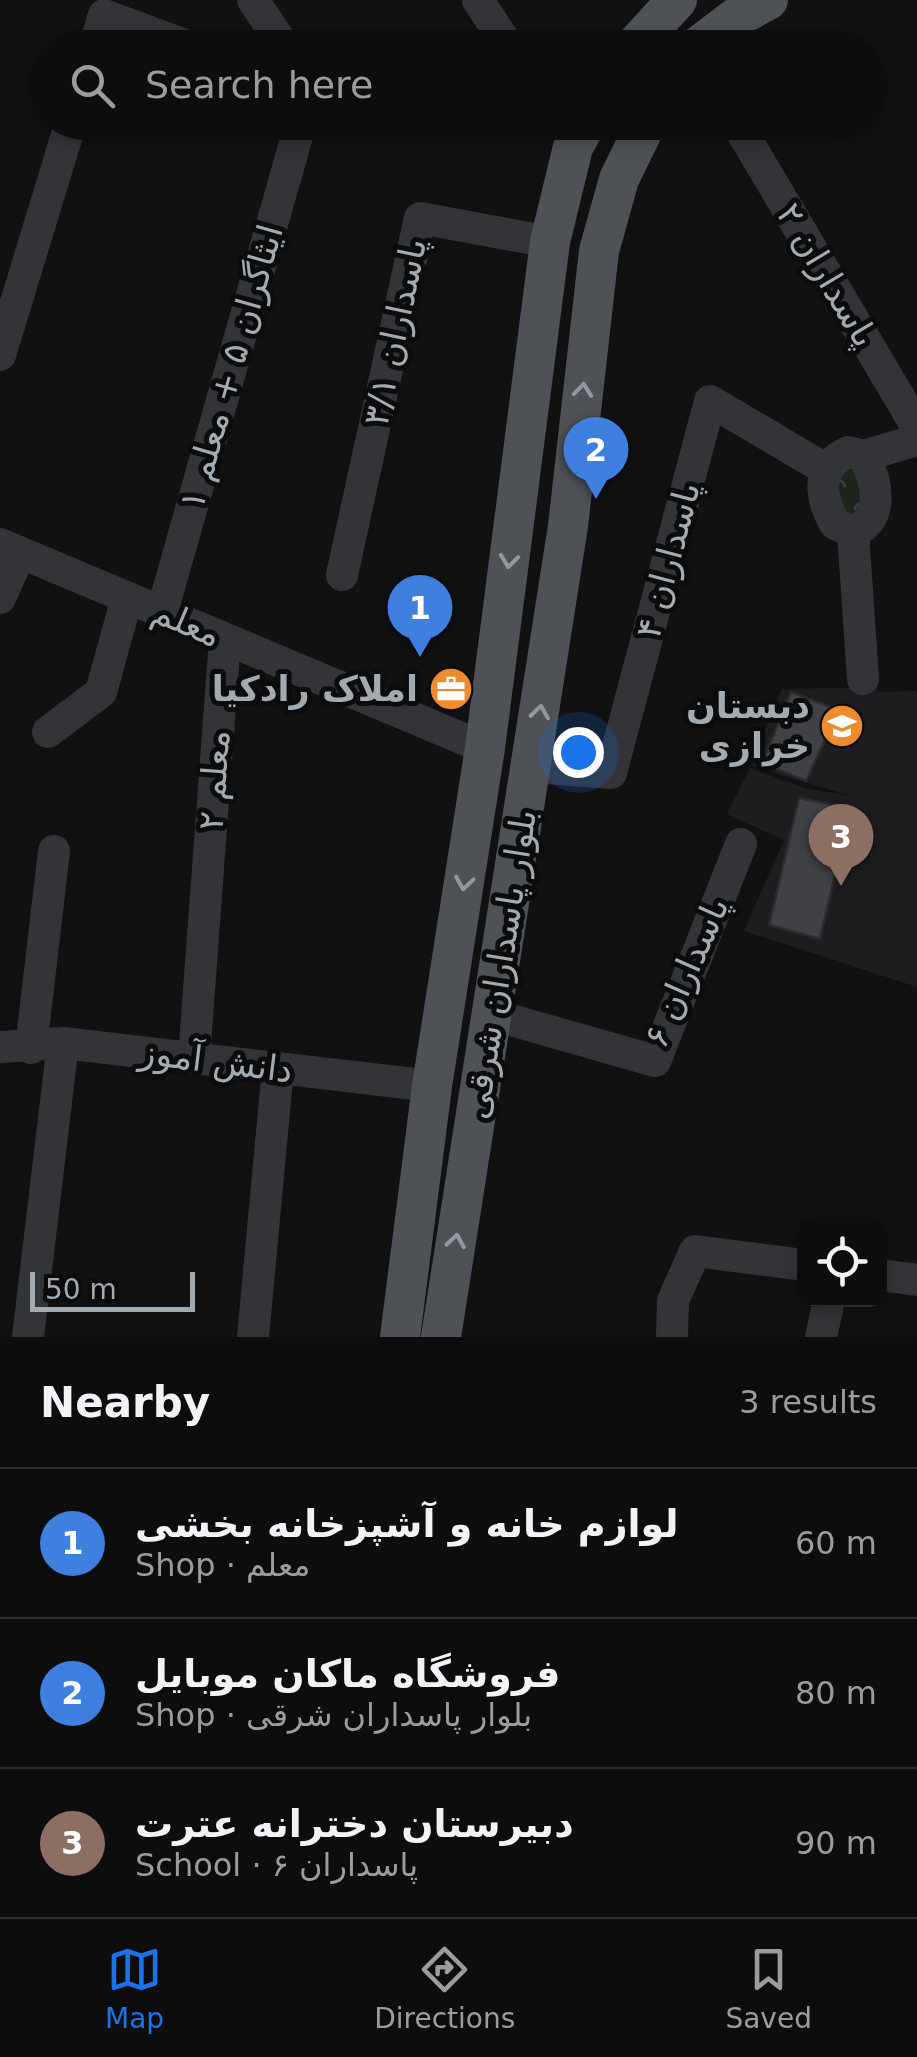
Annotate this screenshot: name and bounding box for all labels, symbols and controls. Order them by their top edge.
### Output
search box [30,30,887,140]
icon: search [65,58,120,113]
text: Search here [145,63,373,107]
street label: پاسداران ۲ [768,196,885,354]
street label: ایثاگران ۵ + معلم ۱ [171,220,292,514]
street label: پاسداران ۳/۱ [356,235,435,430]
one-way arrow [572,382,593,398]
pin: 2 [564,416,628,499]
street label: پاسداران ۴ [628,477,709,643]
one-way arrow [499,552,520,569]
pin: 1 [388,574,452,657]
street label: معلم [146,591,227,656]
office icon: املاک رادکیا [428,666,474,712]
place label: املاک رادکیا [212,669,418,710]
place label: دبستان خرازی [686,686,810,767]
school or university icon: دبستان خرازی [819,703,865,749]
one-way arrow [529,704,550,721]
your location [553,727,604,778]
street label: معلم ۲ [191,729,238,832]
pin: 3 [808,804,874,886]
street label: بلوار پاسداران شرقی [456,806,545,1122]
one-way arrow [454,874,475,891]
street label: پاسداران ۶ [635,891,738,1054]
street label: دانش آموز [135,1030,295,1091]
map controls [797,1217,887,1307]
button: locate [797,1217,887,1307]
one-way arrow [445,1232,466,1249]
scale bar [30,1267,195,1312]
text: 50 m [45,1273,117,1306]
text: Nearby [40,1378,210,1427]
text: 3 results [739,1383,877,1421]
text: لوازم خانه و آشپزخانه بخشی [135,1502,679,1546]
text: 1 [61,1524,84,1562]
text: 60 m [795,1524,877,1562]
text: Shop · معلم [135,1546,310,1584]
text: فروشگاه ماکان موبایل [135,1652,560,1696]
text: 2 [61,1674,84,1712]
text: 80 m [795,1674,877,1712]
text: Shop · بلوار پاسداران شرقی [135,1696,532,1734]
text: دبیرستان دخترانه عترت [135,1802,574,1846]
text: 3 [61,1824,84,1862]
text: 90 m [795,1824,877,1862]
text: School · پاسداران ۶ [135,1846,418,1884]
tab: Map [105,1942,164,2035]
tab: Directions [374,1942,515,2035]
tab: Saved [725,1942,812,2035]

